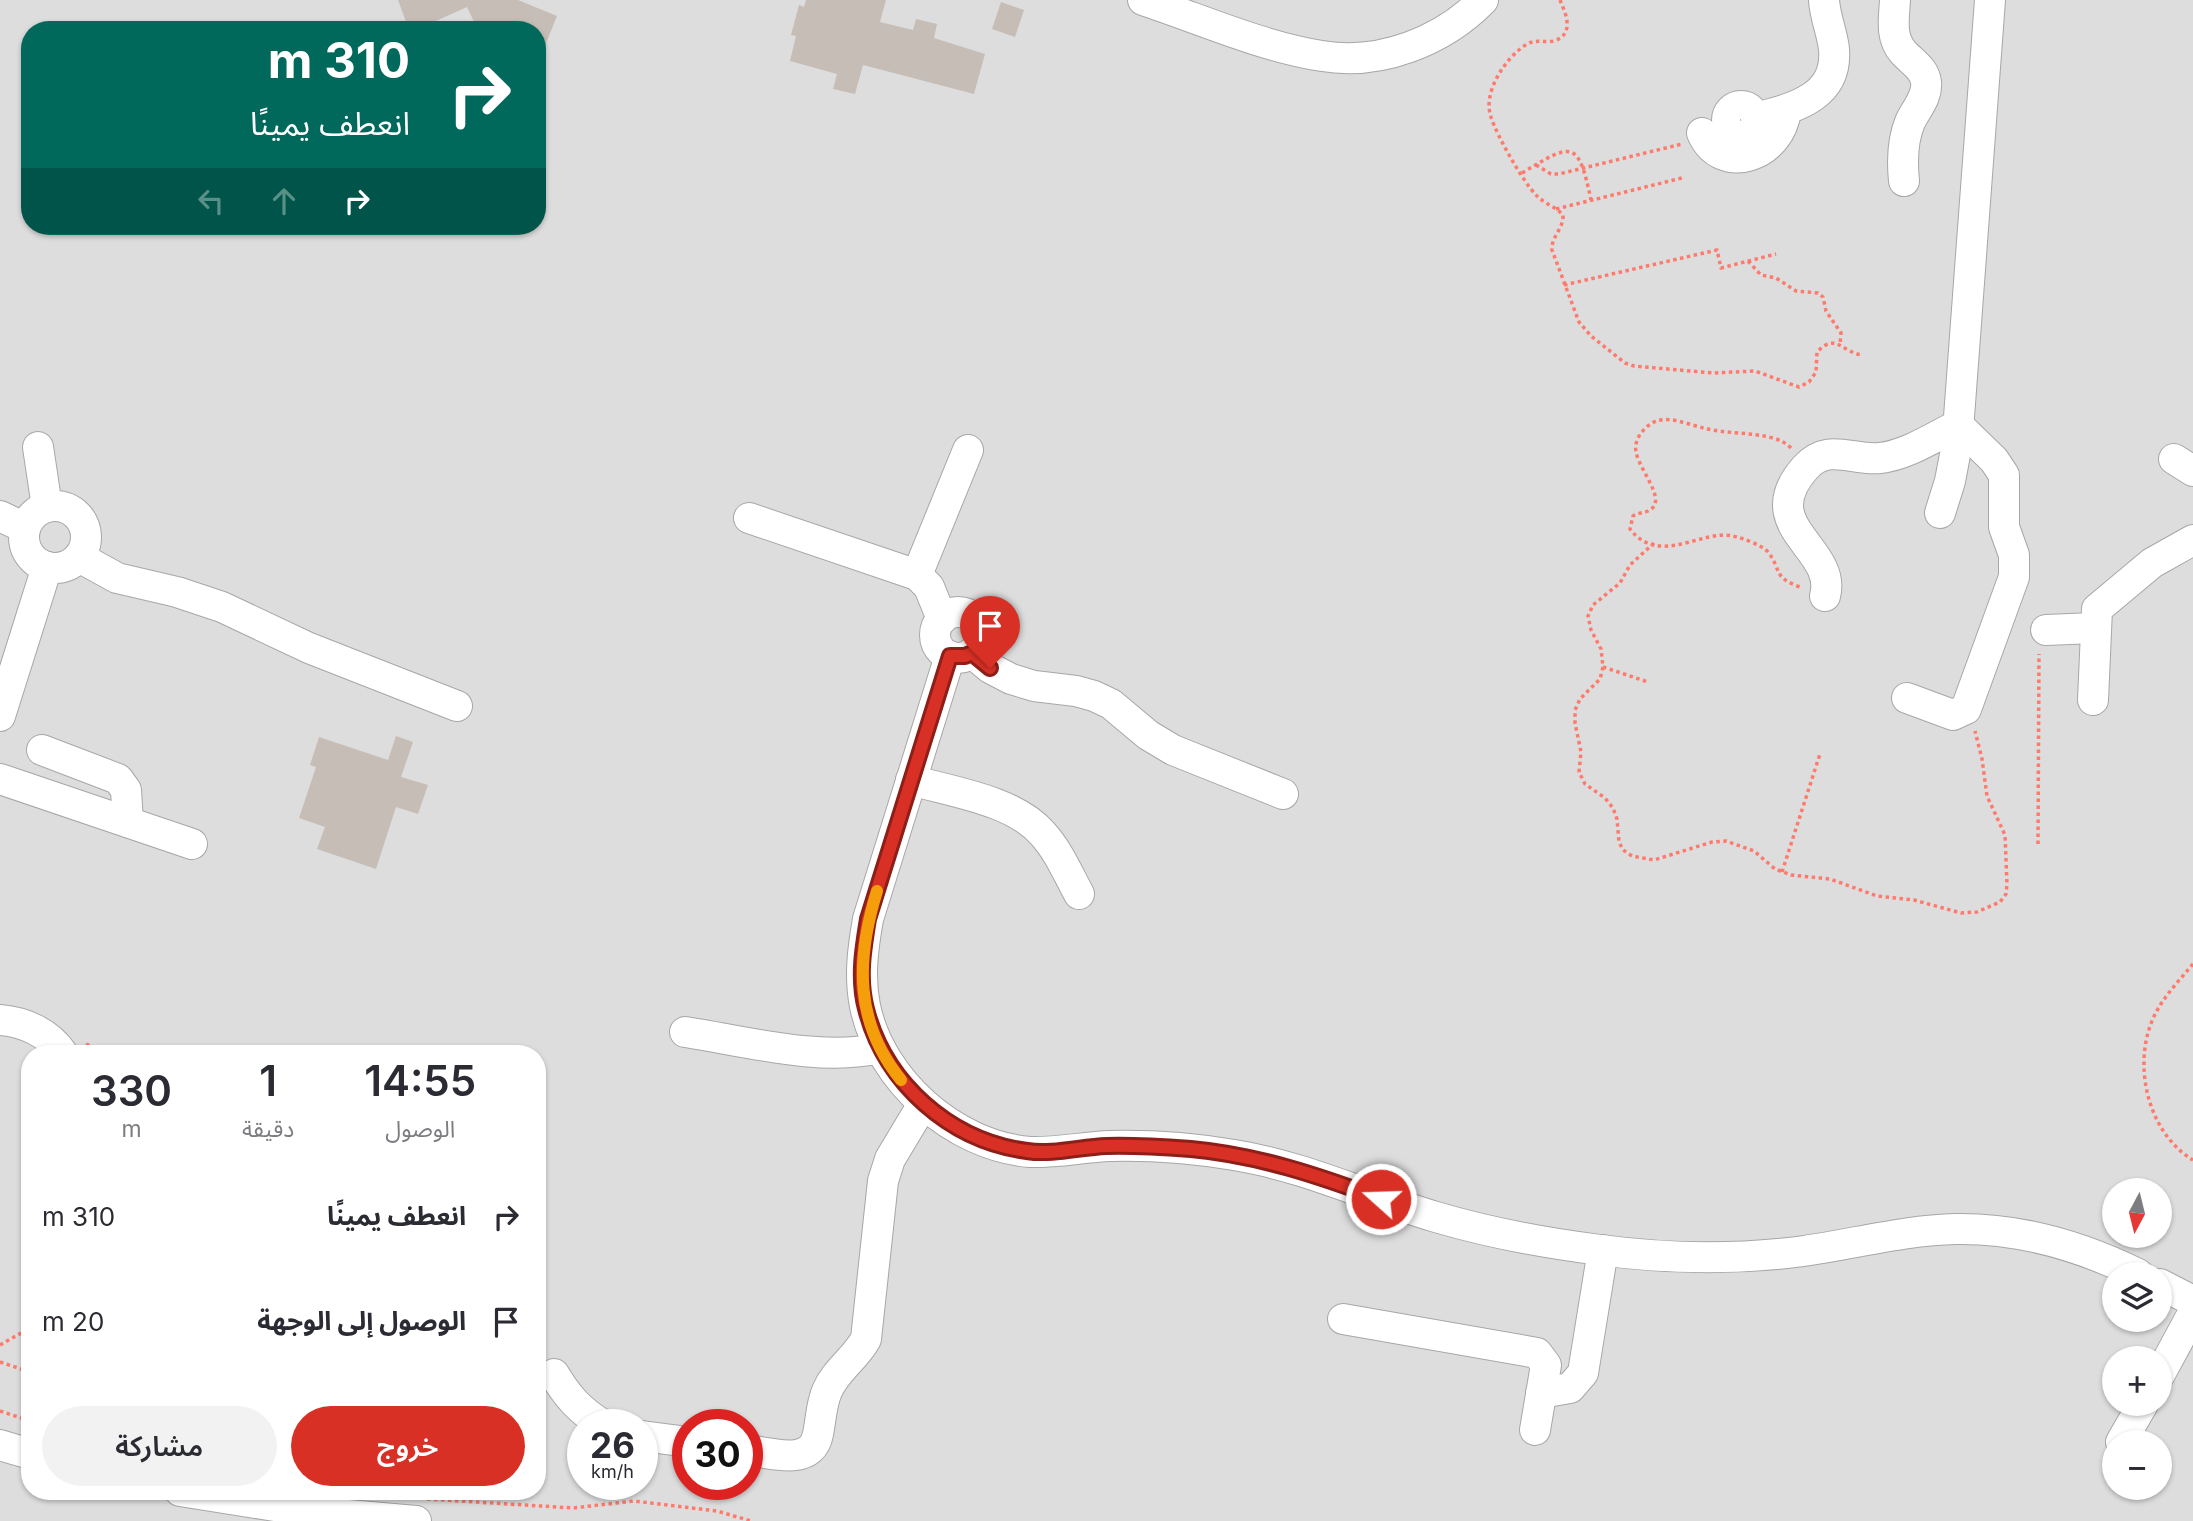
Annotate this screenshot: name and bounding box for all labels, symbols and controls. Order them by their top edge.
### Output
text: 310 m [268,31,410,90]
icon: right [434,49,525,140]
text: انعطف يمينًا [250,104,410,143]
icon: left [192,182,230,220]
icon: ahead [265,182,303,220]
icon: right [338,182,376,220]
pin [960,596,1020,668]
icon: arrive [971,607,1009,645]
text: 1 [259,1055,277,1106]
text: 14:55 [364,1055,476,1106]
text: 330 [91,1065,172,1116]
text: m [121,1115,142,1143]
text: دقيقة [242,1115,294,1143]
text: الوصول [385,1115,455,1143]
position arrow [1344,1162,1418,1236]
north arrow [2102,1178,2172,1248]
map controls [2102,1178,2172,1500]
icon: right [487,1198,525,1236]
text: انعطف يمينًا [327,1200,466,1231]
text: 310 m [42,1201,115,1232]
button: layers [2102,1262,2172,1332]
icon: arrive [487,1303,525,1341]
text: الوصول إلى الوجهة [257,1305,466,1336]
text: 20 m [42,1306,104,1337]
button: + [2102,1346,2172,1416]
button: مشاركة [42,1406,277,1486]
button: خروج [291,1406,525,1486]
speed limit sign: 30 [672,1409,763,1500]
text: 26 [590,1424,635,1466]
button: − [2102,1430,2172,1500]
text: km/h [591,1461,634,1482]

